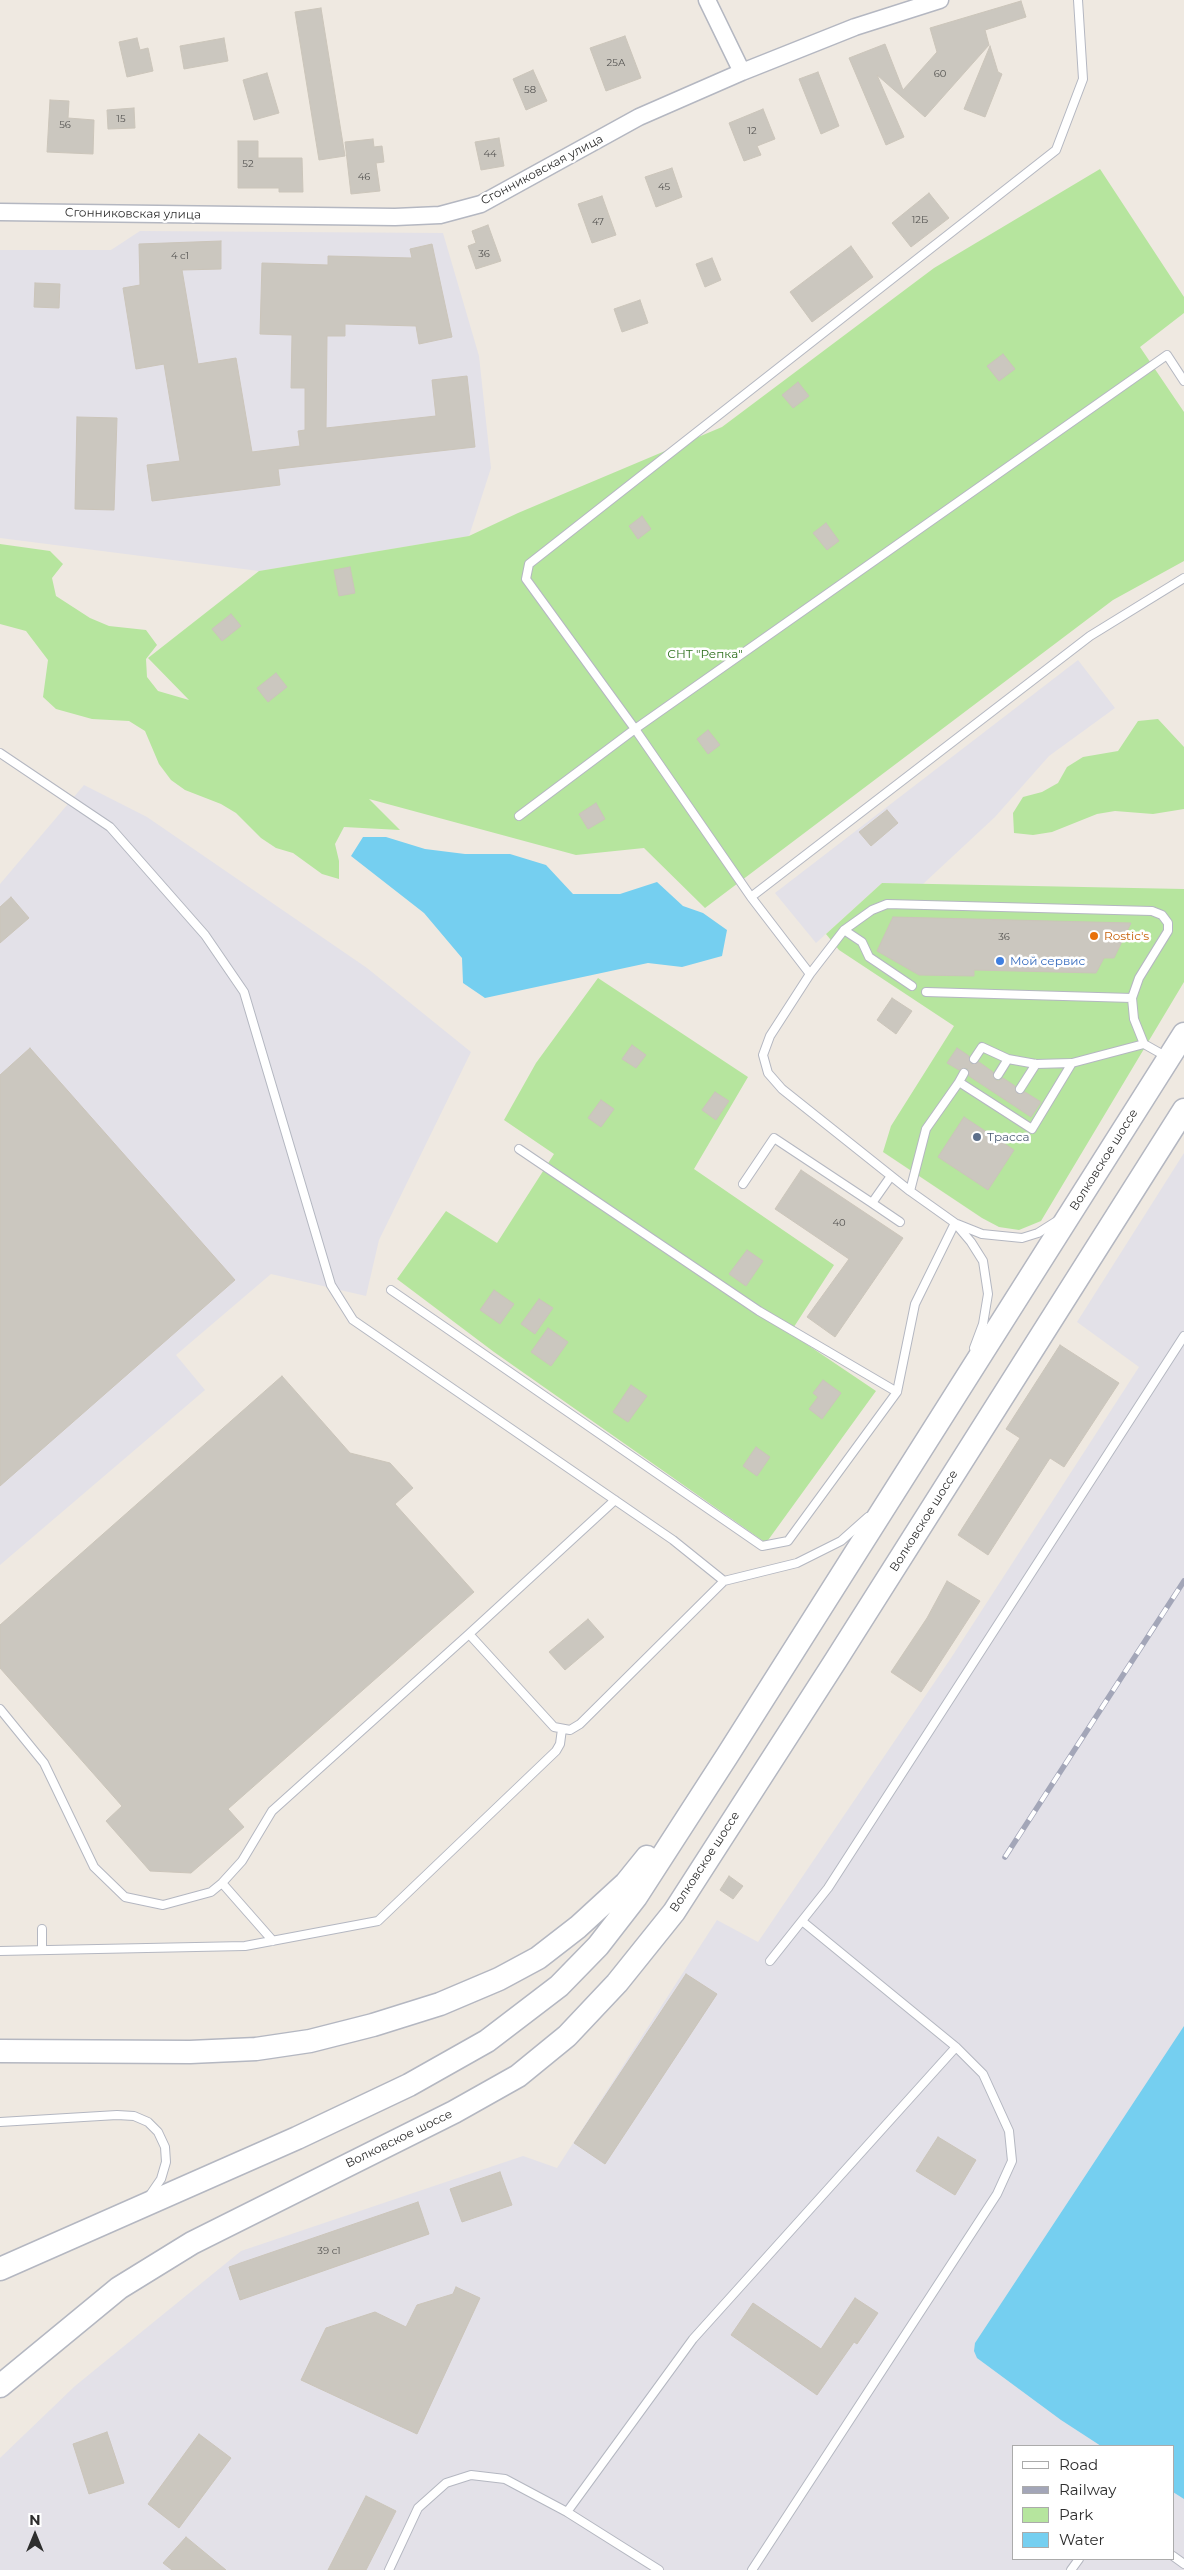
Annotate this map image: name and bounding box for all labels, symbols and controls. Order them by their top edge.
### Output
house number: 25А [607,57,625,69]
house number: 60 [934,68,946,80]
house number: 58 [524,84,536,96]
house number: 15 [116,113,126,125]
house number: 56 [59,119,71,131]
house number: 12 [747,125,757,137]
street label: Сгонниковская улица [478,132,606,208]
house number: 44 [483,148,497,160]
house number: 52 [242,158,254,170]
house number: 46 [358,171,370,183]
house number: 45 [658,181,670,193]
street label: Сгонниковская улица [65,206,201,222]
house number: 12Б [912,214,928,226]
house number: 47 [592,216,604,228]
house number: 36 [478,248,490,260]
house number: 4 с1 [171,250,189,262]
park label: СНТ "Репка" [667,647,743,661]
place label: Rostic's [1104,929,1149,943]
marker: Rostic's [1088,930,1100,942]
house number: 36 [998,931,1010,943]
place label: Мой сервис [1010,954,1085,968]
marker: Мой сервис [994,955,1006,967]
street label: Волковское шоссе [1067,1107,1141,1213]
place label: Трасса [987,1130,1029,1144]
marker: Трасса [971,1131,983,1143]
house number: 40 [832,1217,846,1229]
street label: Волковское шоссе [887,1468,961,1574]
street label: Волковское шоссе [667,1809,743,1915]
street label: Волковское шоссе [343,2107,455,2171]
house number: 39 с1 [317,2245,341,2257]
legend [1012,2445,1174,2560]
text: Road [1059,2455,1098,2474]
text: Railway [1059,2480,1116,2499]
text: Park [1059,2505,1093,2524]
north arrow [10,2510,60,2560]
text: N [29,2511,41,2529]
text: Water [1059,2530,1105,2549]

